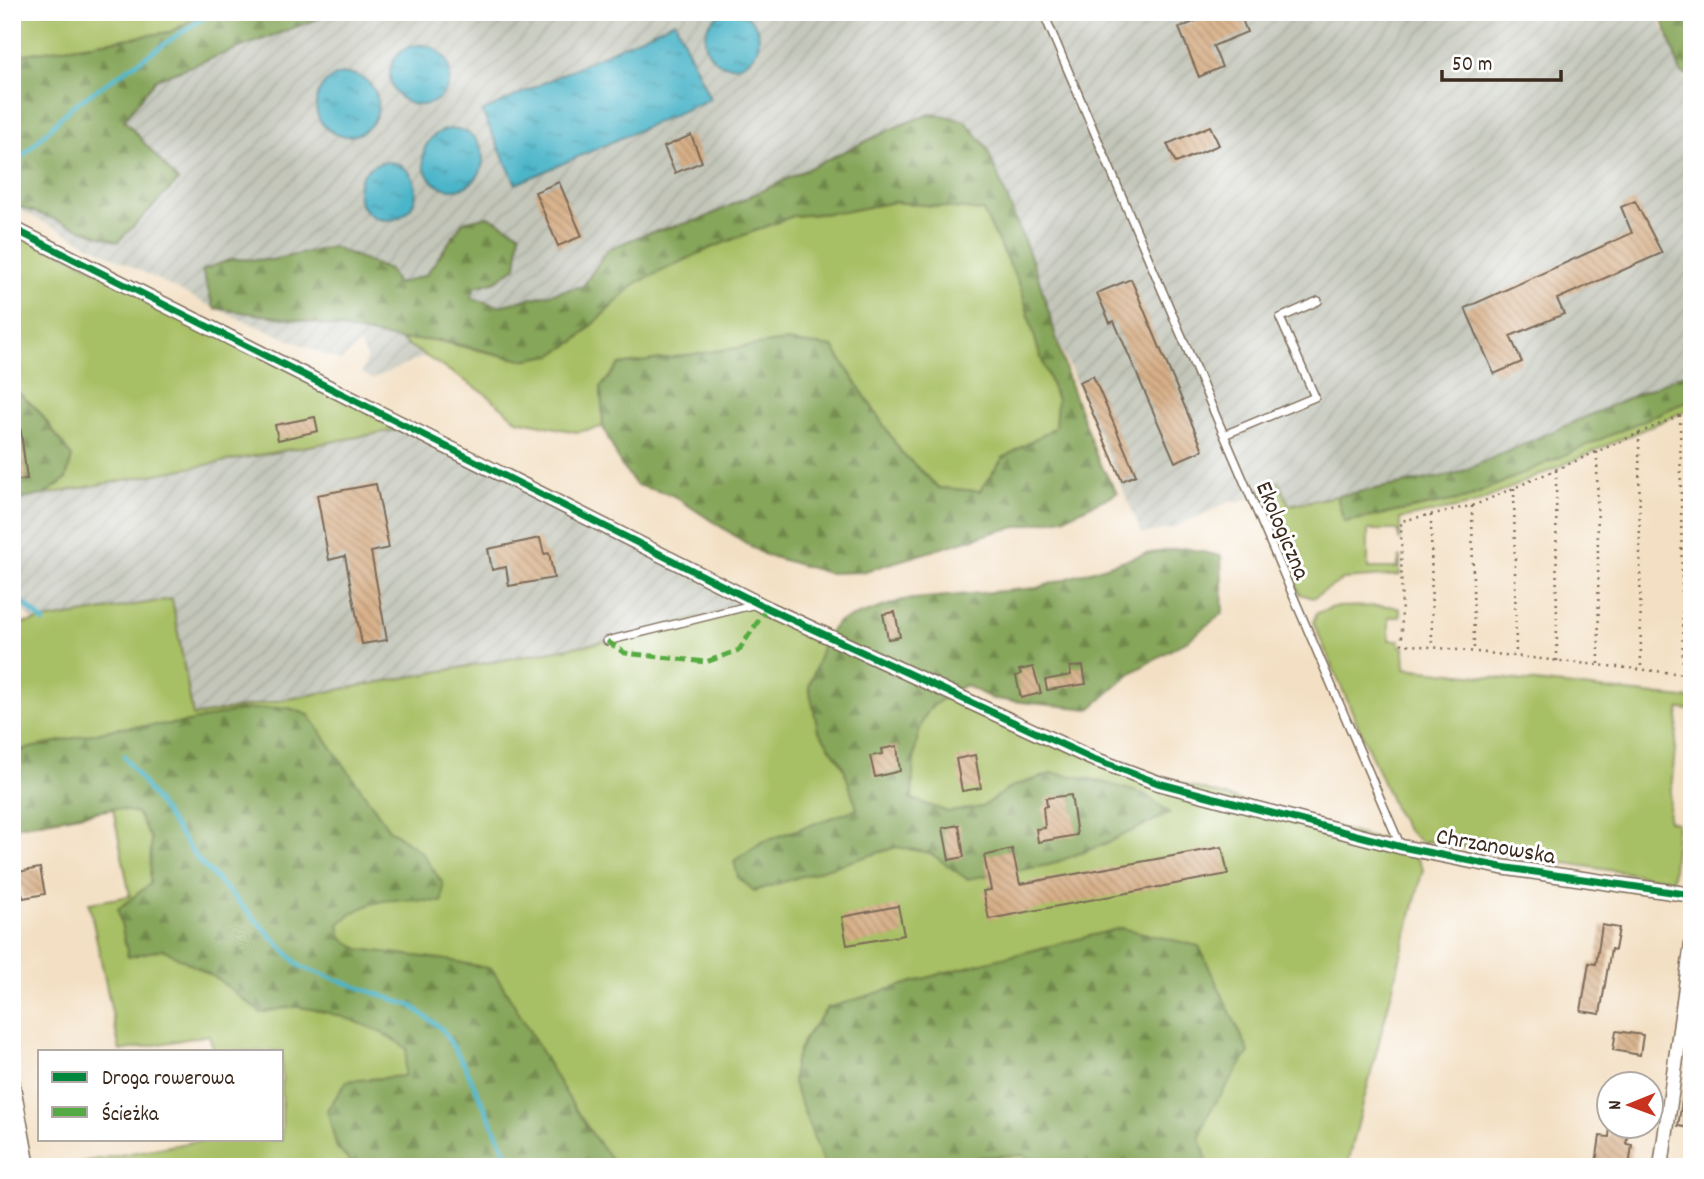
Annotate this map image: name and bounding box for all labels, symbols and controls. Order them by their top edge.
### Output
scale bar [1442,38,1560,82]
text: 50 m [1452,51,1492,81]
street label: Ekologiczna [1245,477,1317,586]
street label: Chrzanowska [1433,821,1559,875]
legend [38,1050,284,1140]
text: Droga rowerowa [102,1065,235,1095]
north arrow [1596,1070,1666,1140]
text: N [1603,1100,1630,1110]
text: Ścieżka [102,1101,160,1131]

